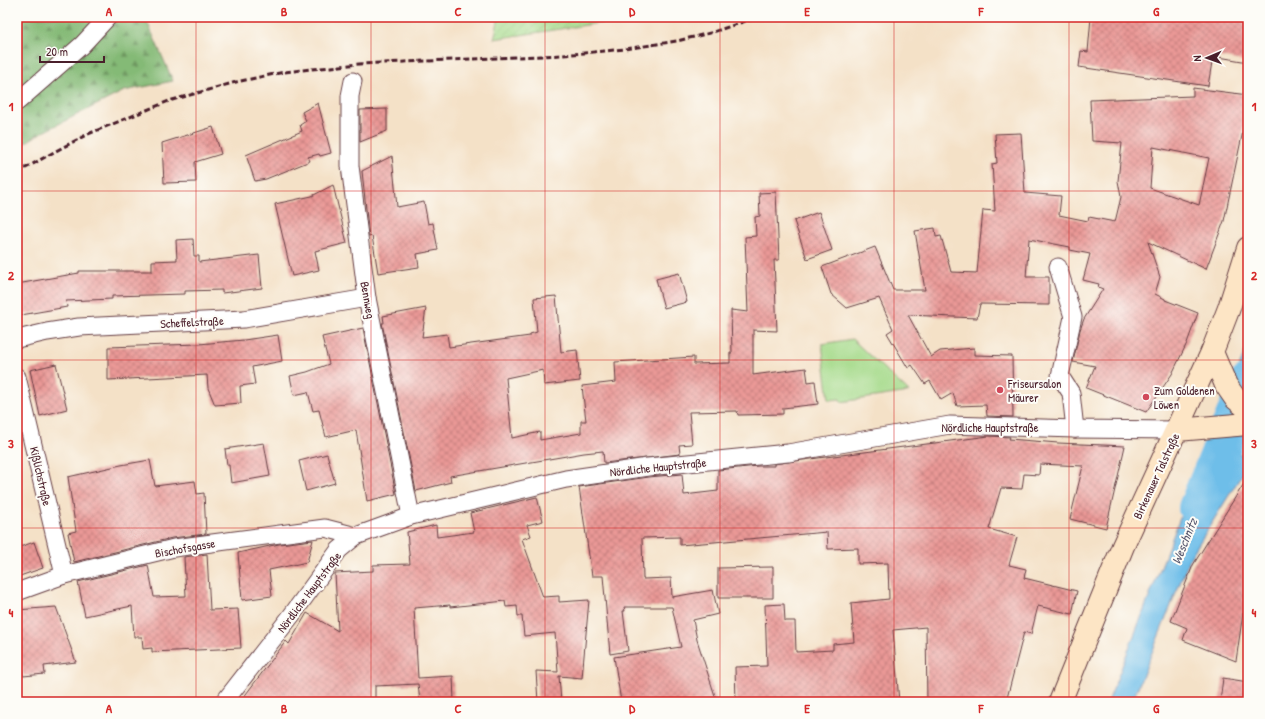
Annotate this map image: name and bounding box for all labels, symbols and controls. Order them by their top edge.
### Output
text: A [106,2,113,20]
text: B [281,2,288,20]
text: C [454,2,462,20]
text: D [629,2,636,20]
text: E [804,2,810,20]
text: F [978,2,985,20]
text: G [1153,2,1160,20]
scale bar [40,38,104,64]
north arrow [1187,38,1227,78]
text: 20 m [46,43,68,60]
text: N [1190,55,1204,62]
text: 1 [9,97,14,115]
text: 1 [1252,97,1257,115]
text: 2 [8,266,15,284]
text: 2 [1251,266,1258,284]
street label: Bennweg [356,280,380,320]
street label: Scheffelstraße [160,312,224,332]
place label: Friseursalon Mäurer [1007,375,1061,406]
place label: Zum Goldenen Löwen [1154,382,1215,413]
marker: Friseursalon Mäurer [995,385,1005,395]
marker: Zum Goldenen Löwen [1141,392,1151,402]
street label: Nördliche Hauptstraße [941,419,1039,436]
street label: Birkenauer Talstraße [1129,430,1183,522]
text: 3 [8,434,14,452]
text: 3 [1251,434,1257,452]
street label: Kißlichstraße [26,445,56,507]
street label: Nördliche Hauptstraße [609,453,707,481]
water label: Weschnitz [1167,514,1202,566]
street label: Bischofsgasse [154,534,217,562]
street label: Nördliche Hauptstraße [273,548,345,636]
text: 4 [9,603,14,621]
text: 4 [1252,603,1257,621]
text: A [106,699,113,717]
text: B [281,699,288,717]
text: C [454,699,462,717]
text: D [629,699,636,717]
text: E [804,699,810,717]
text: F [978,699,985,717]
text: G [1153,699,1160,717]

